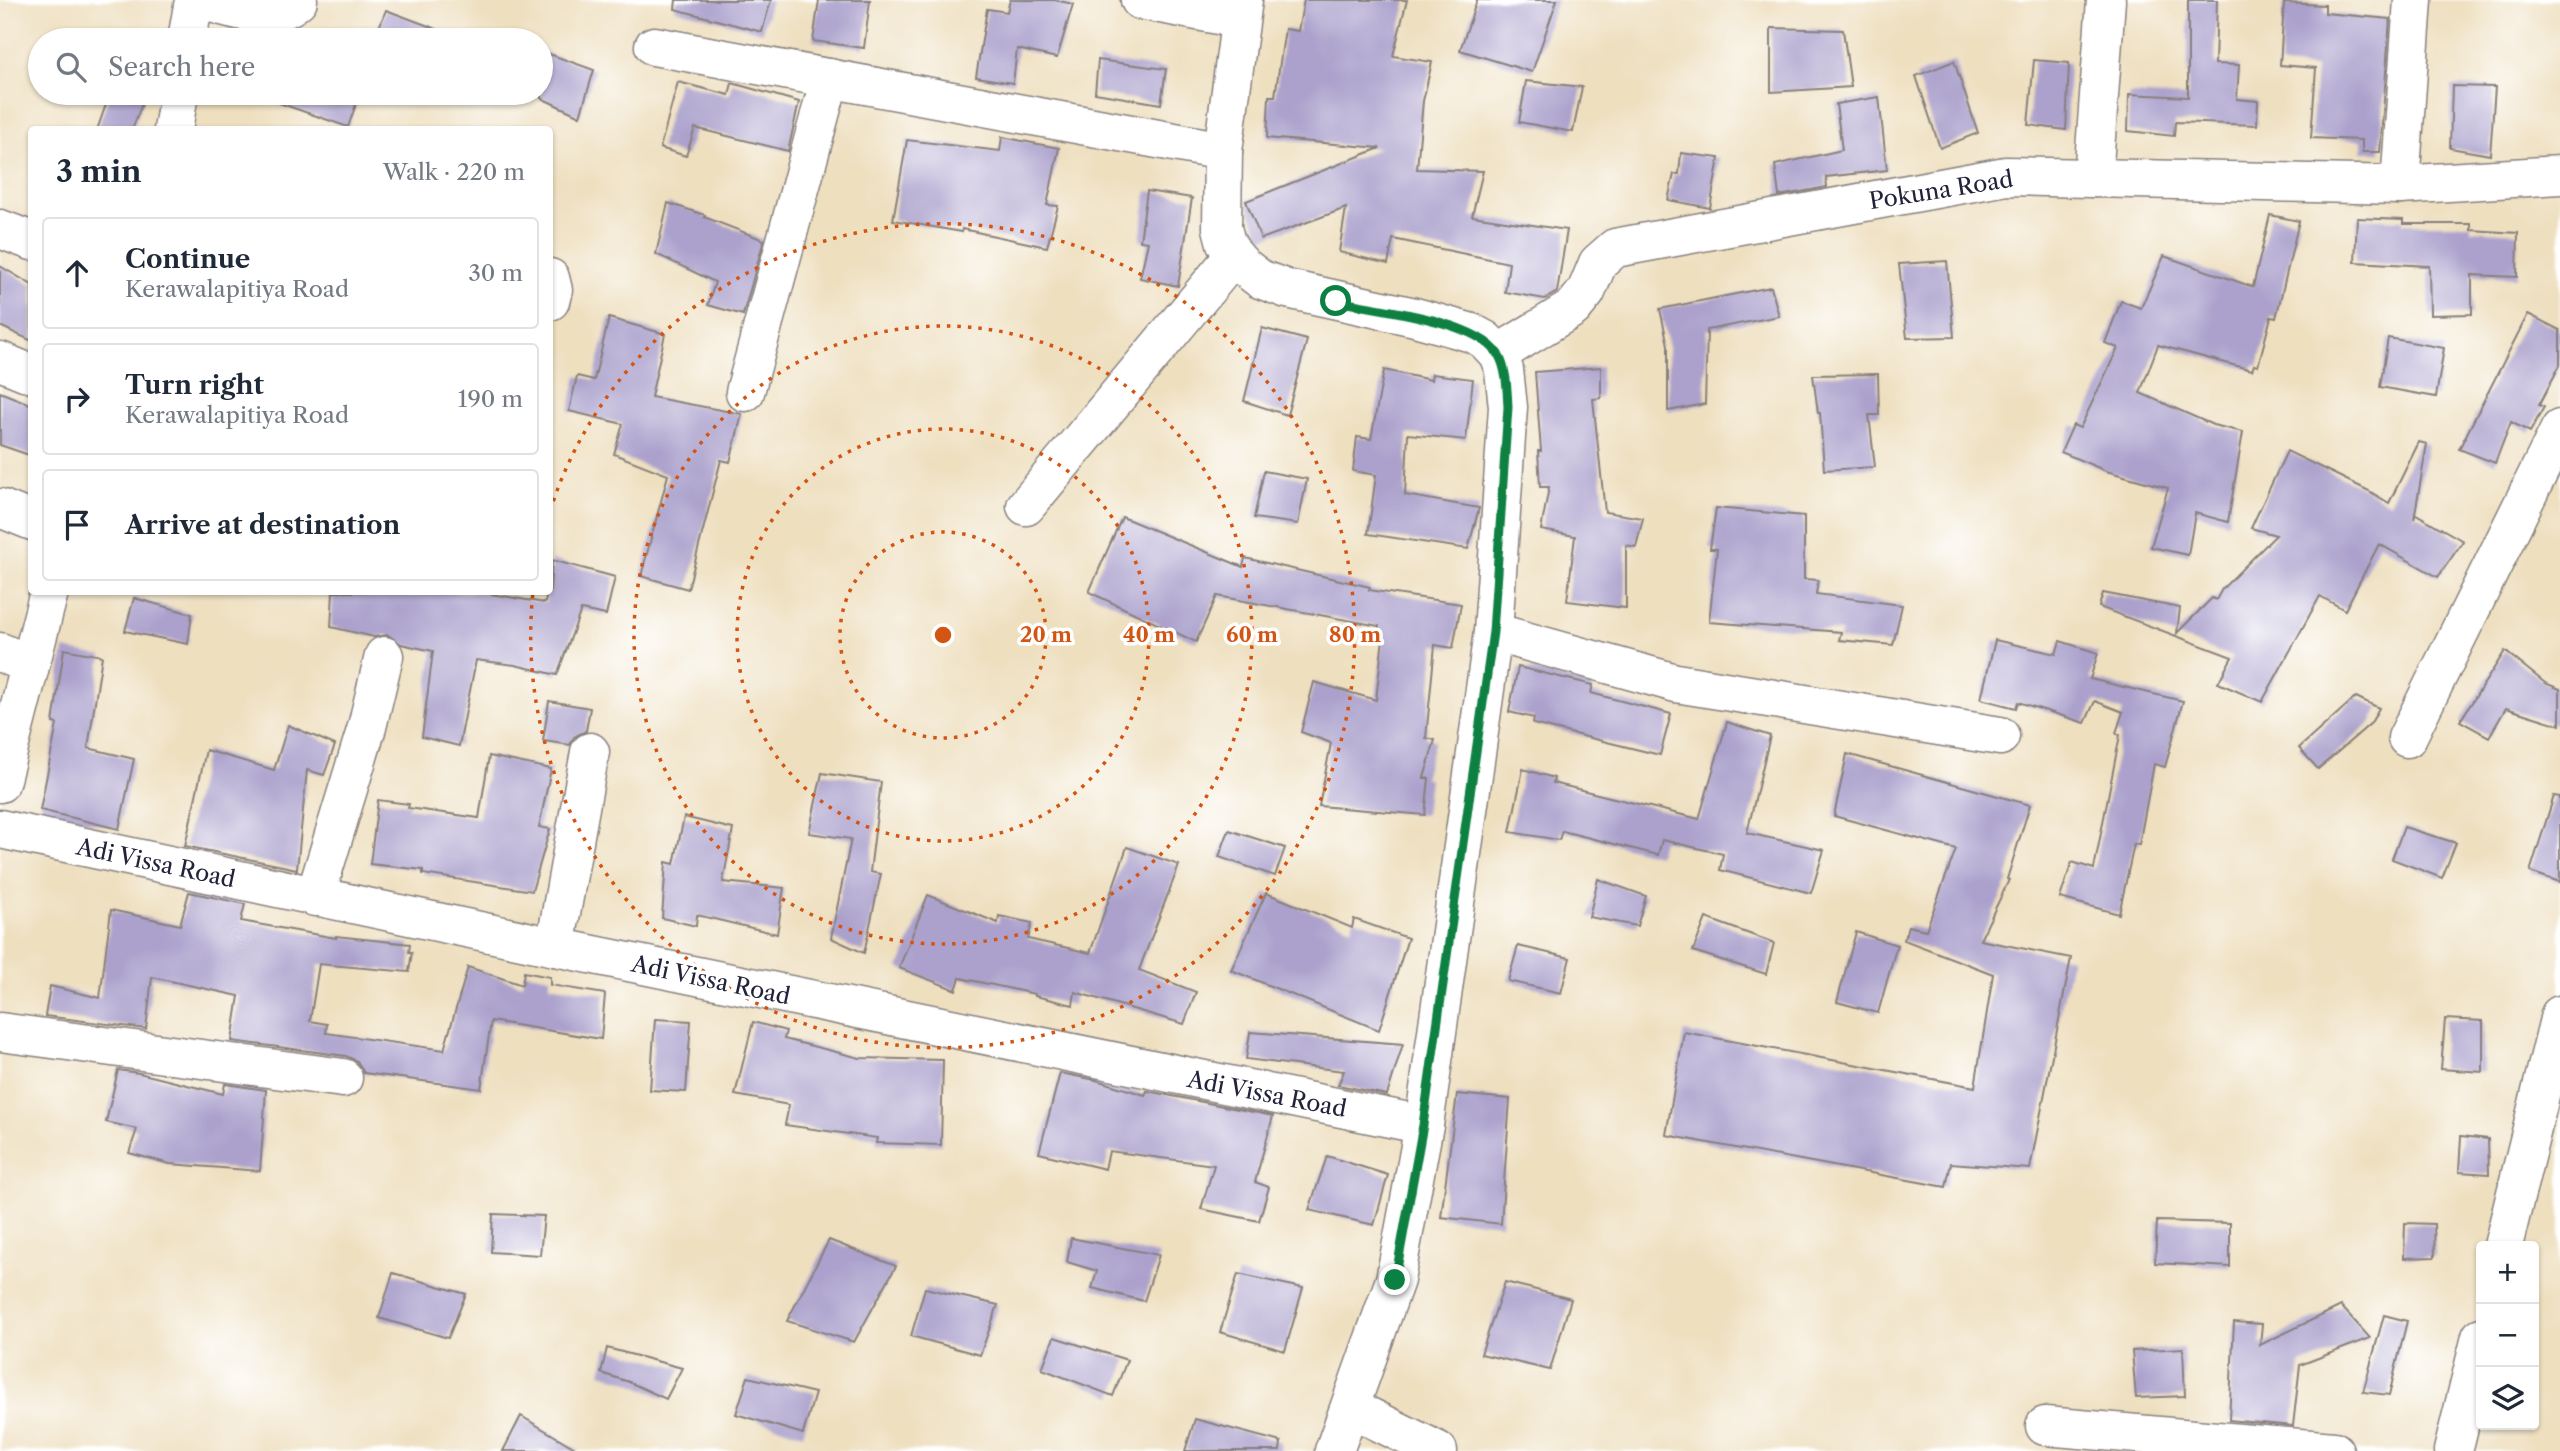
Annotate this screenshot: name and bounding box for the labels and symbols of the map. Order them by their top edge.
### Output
street label: Pokuna Road [1867,165,2015,215]
route start [1320,285,1351,316]
text: 20 m [1020,622,1072,647]
text: 40 m [1123,622,1175,647]
text: 60 m [1226,622,1278,647]
text: 80 m [1329,622,1381,647]
centre of rings [931,623,955,647]
street label: Adi Vissa Road [73,832,238,893]
street label: Adi Vissa Road [628,949,793,1010]
street label: Adi Vissa Road [1184,1065,1349,1123]
route end [1379,1264,1410,1295]

